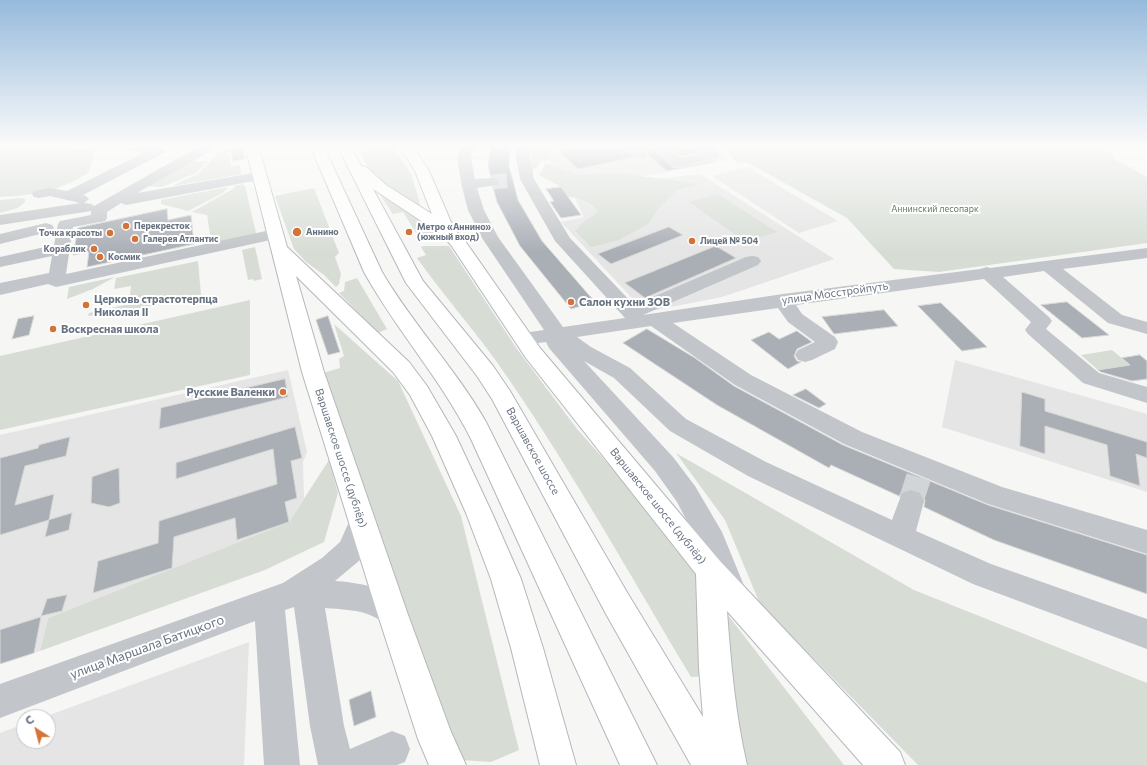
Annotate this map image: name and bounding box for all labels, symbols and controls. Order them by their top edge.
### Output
park label: Аннинский лесопарк [891,204,979,214]
marker: Перекресток [121,221,131,231]
place label: Перекресток [134,221,190,231]
place label: Метро «Аннино» (южный вход) [417,222,491,243]
marker: Аннино [291,226,303,238]
place label: Аннино [306,227,339,237]
marker: Метро «Аннино» (южный вход) [404,227,414,237]
place label: Точка красоты [39,228,102,238]
marker: Точка красоты [105,228,115,238]
marker: Галерея Атлантис [130,234,140,244]
place label: Галерея Атлантис [143,234,218,244]
marker: Лицей № 504 [687,236,697,246]
place label: Лицей № 504 [700,236,758,246]
place label: Кораблик [44,244,86,254]
marker: Кораблик [89,244,99,254]
marker: Космик [95,252,105,262]
place label: Космик [108,252,141,262]
street label: улица Мосстройпуть [781,279,889,307]
place label: Церковь страстотерпца Николая II [94,292,218,318]
place label: Салон кухни ЗОВ [579,295,670,309]
marker: Салон кухни ЗОВ [566,297,576,307]
marker: Церковь страстотерпца Николая II [81,300,91,310]
place label: Воскресная школа [61,322,158,336]
marker: Воскресная школа [48,324,58,334]
place label: Русские Валенки [186,385,275,399]
marker: Русские Валенки [278,387,288,397]
street label: Варшавское шоссе (дублёр) [312,387,370,529]
street label: Варшавское шоссе [504,405,562,497]
street label: Варшавское шоссе (дублёр) [607,445,709,567]
street label: улица Маршала Батицкого [68,612,226,682]
north arrow [16,709,56,749]
text: С [22,712,36,727]

